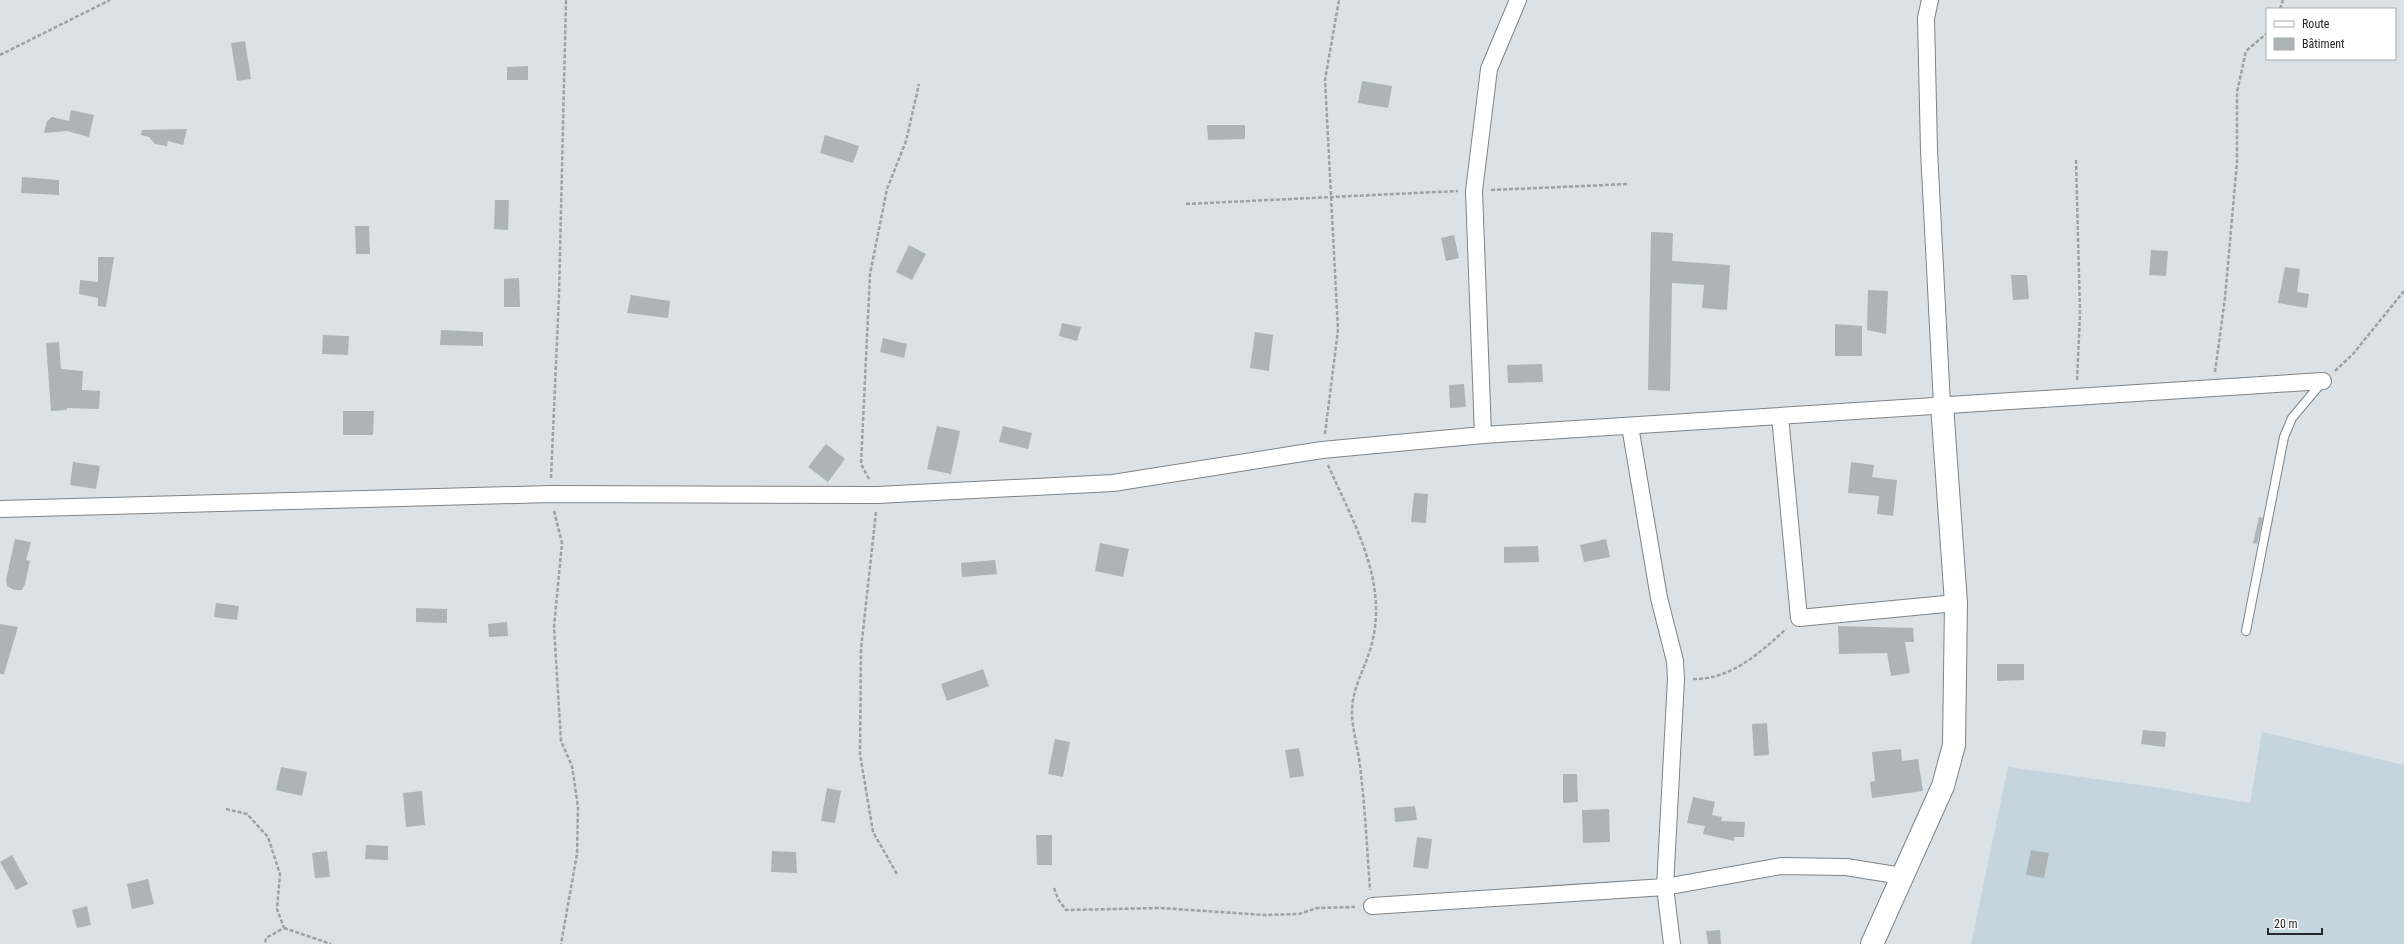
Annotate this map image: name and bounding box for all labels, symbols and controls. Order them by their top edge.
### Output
legend [2266,8,2396,60]
text: Route [2302,17,2330,31]
text: Bâtiment [2302,37,2345,51]
scale bar [2268,910,2322,936]
text: 20 m [2274,917,2298,931]

